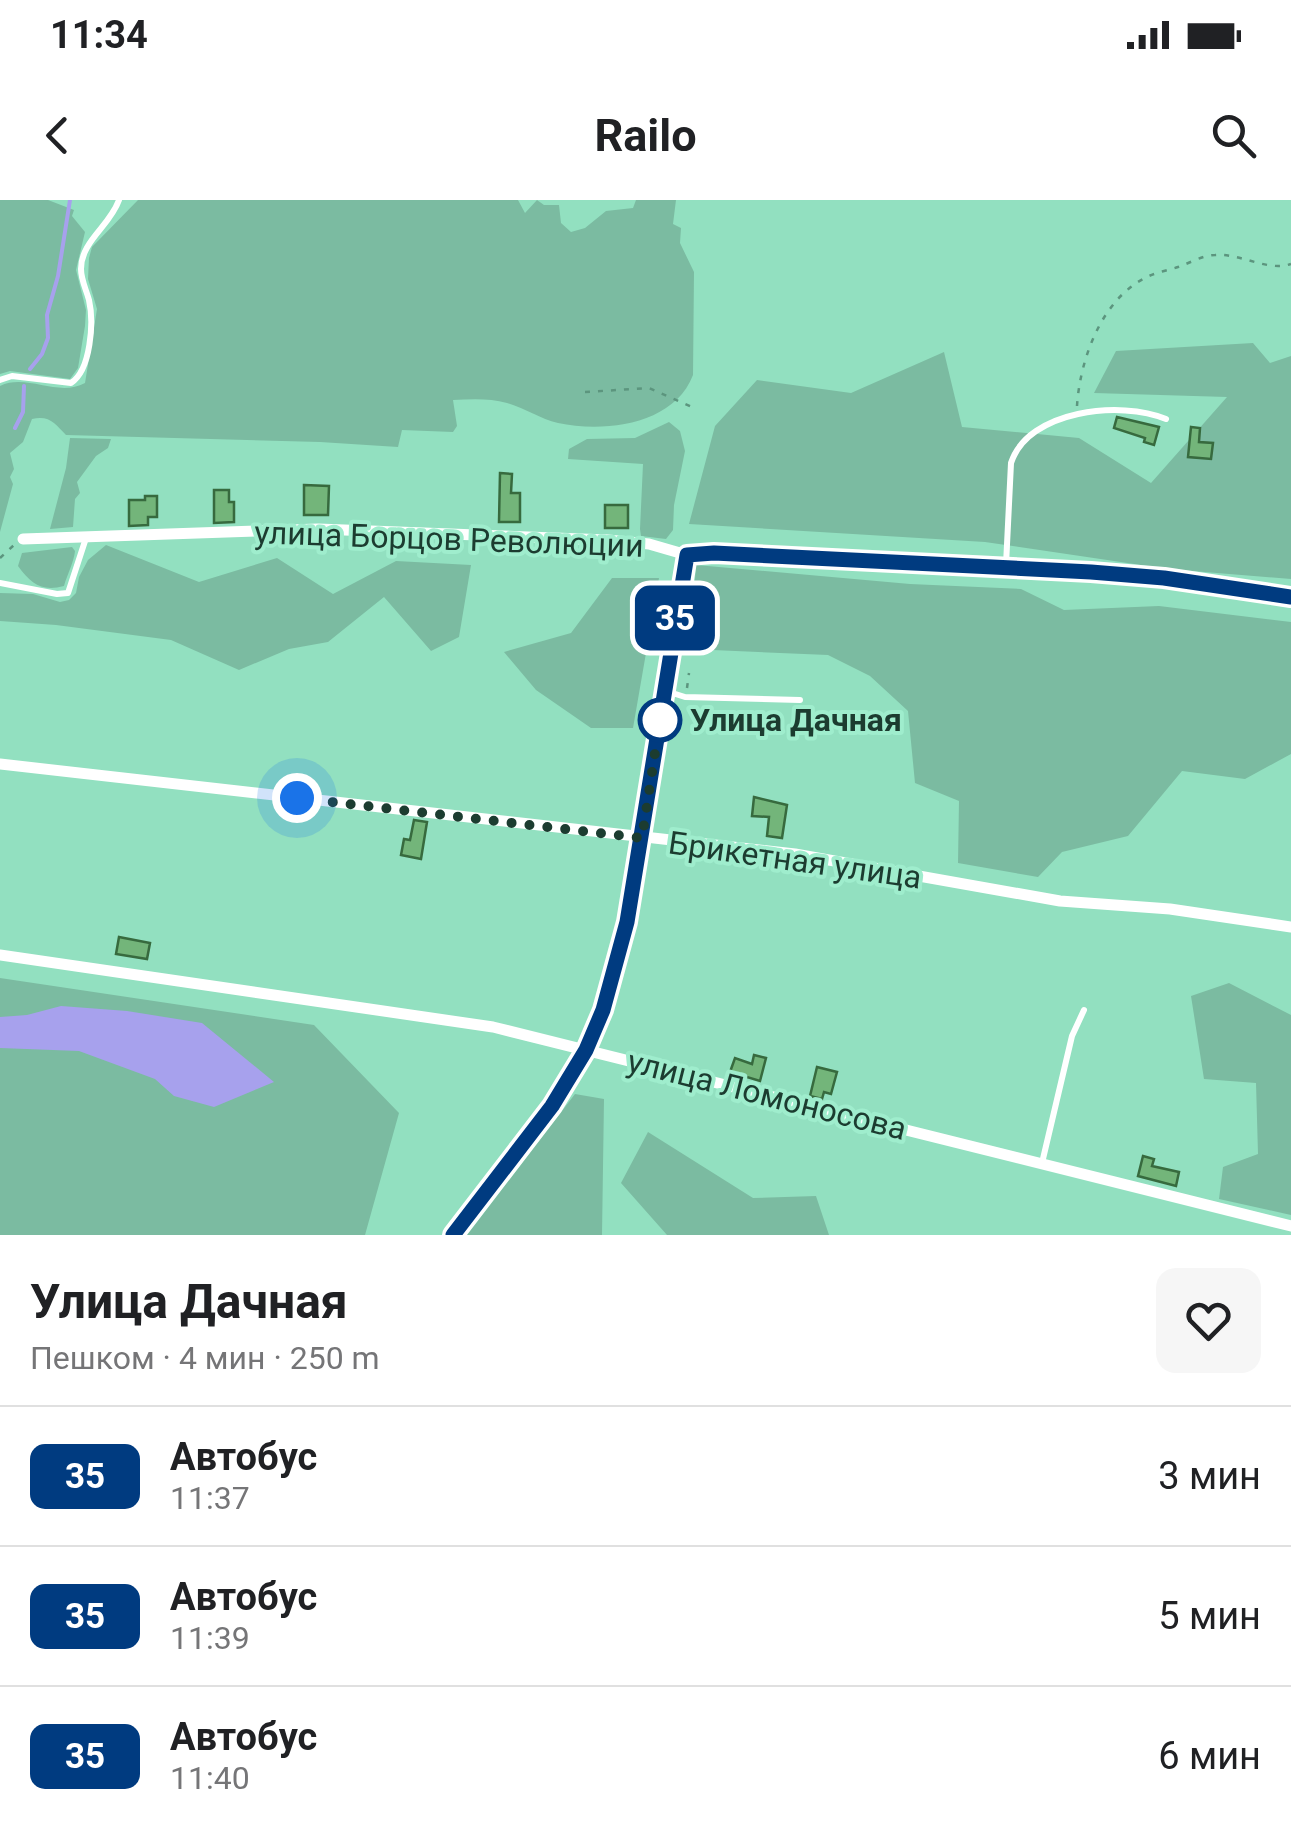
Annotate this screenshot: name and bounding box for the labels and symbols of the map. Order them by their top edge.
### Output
street label: улица Борцов Революции [254,513,644,565]
line badge: 35 [630,586,720,650]
marker: Улица Дачная [639,699,681,741]
place label: Улица Дачная [690,701,902,739]
your location [272,773,322,823]
street label: Брикетная улица [666,823,924,897]
street label: улица Ломоносова [624,1042,910,1148]

